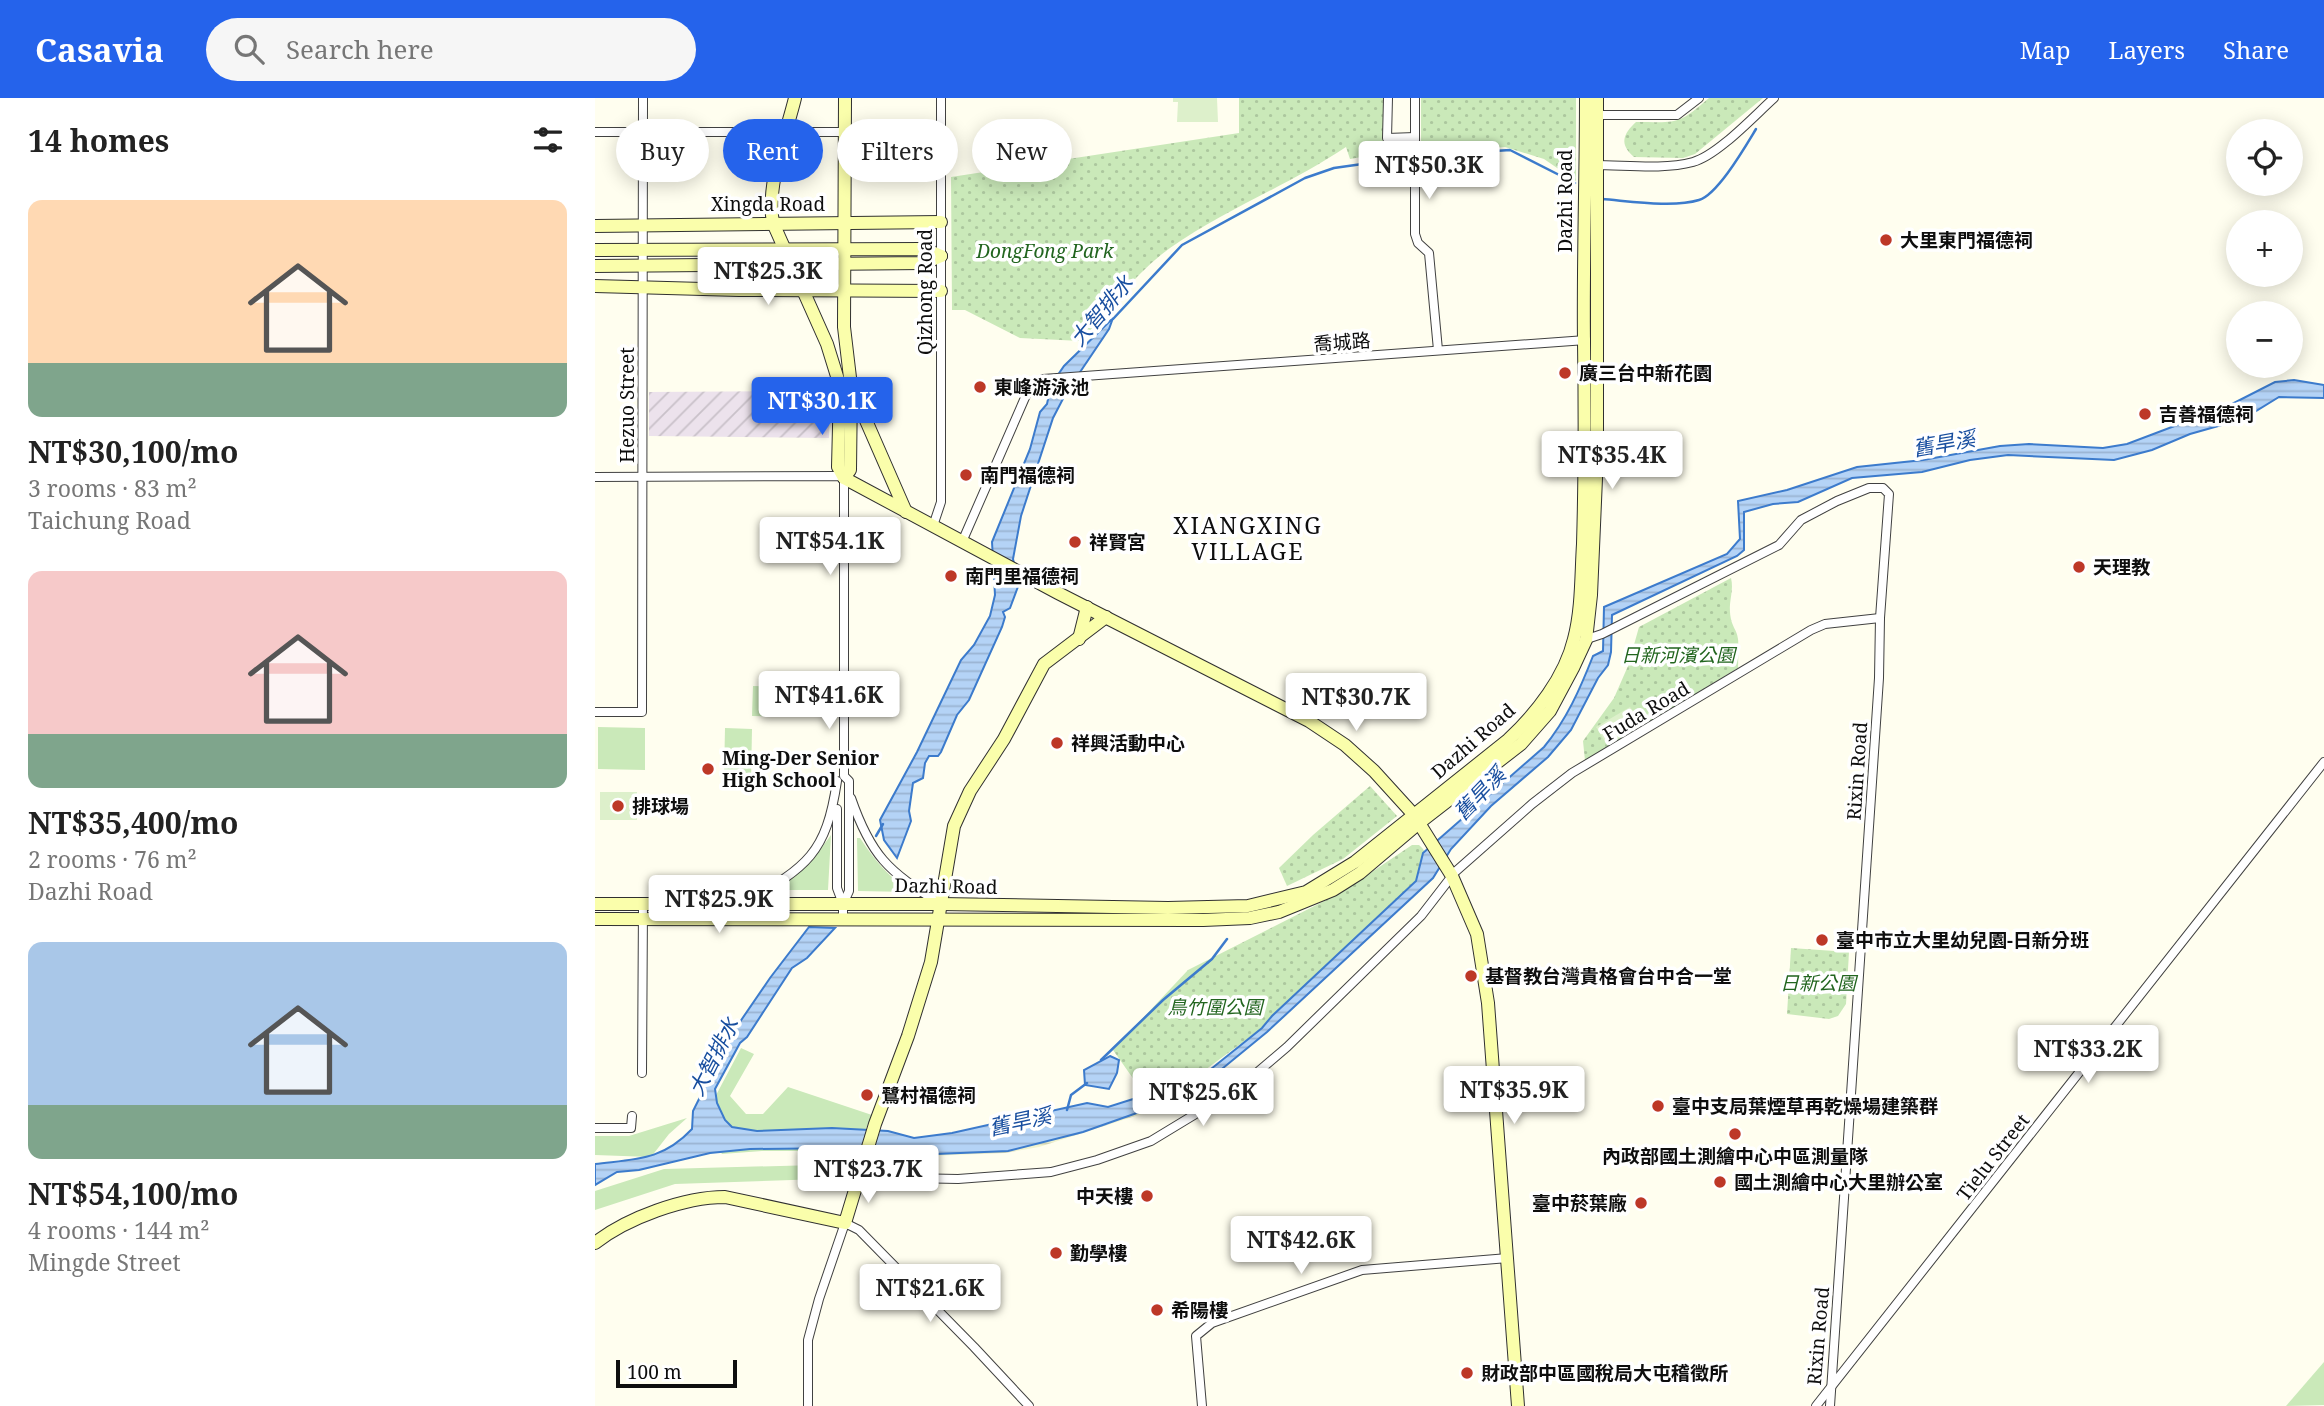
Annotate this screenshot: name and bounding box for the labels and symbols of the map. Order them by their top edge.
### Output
pin: NT$50.3K [1357,141,1501,201]
street label: Dazhi Road [1552,149,1578,253]
street label: Xingda Road [711,191,825,217]
place label: 大里東門福德祠 [1900,227,2033,253]
street label: Qizhong Road [912,229,938,355]
marker: 大里東門福德祠 [1878,232,1894,248]
park label: DongFong Park [975,238,1115,264]
pin: NT$25.3K [696,248,840,307]
water label: 大智排水 [1064,268,1140,352]
street label: 喬城路 [1313,327,1371,357]
street label: Hezuo Street [614,347,640,463]
place label: 廣三台中新花園 [1579,360,1712,386]
marker: 廣三台中新花園 [1557,365,1573,381]
place label: 東峰游泳池 [994,374,1089,400]
pin: NT$30.1K [750,378,894,437]
marker: 東峰游泳池 [972,379,988,395]
place label: 吉善福德祠 [2159,401,2254,427]
marker: 吉善福德祠 [2137,406,2153,422]
water label: 舊旱溪 [1910,423,1980,462]
pin: NT$35.4K [1540,432,1684,491]
place label: 南門福德祠 [980,462,1075,488]
marker: 南門福德祠 [958,467,974,483]
district label: XIANGXING VILLAGE [1173,509,1323,567]
pin: NT$54.1K [758,518,902,577]
place label: 祥賢宮 [1089,529,1146,555]
marker: 祥賢宮 [1067,534,1083,550]
place label: 天理教 [2093,554,2151,580]
marker: 天理教 [2071,559,2087,575]
place label: 南門里福德祠 [965,563,1079,589]
marker: 南門里福德祠 [943,568,959,584]
park label: 日新河濱公園 [1621,642,1738,668]
pin: NT$41.6K [757,672,901,731]
pin: NT$30.7K [1284,674,1428,733]
street label: Fuda Road [1598,675,1694,747]
street label: Dazhi Road [1426,697,1521,785]
street label: Rixin Road [1841,721,1873,821]
place label: 祥興活動中心 [1071,730,1185,756]
marker: 祥興活動中心 [1049,735,1065,751]
place label: Ming-Der Senior High School [722,745,879,793]
water label: 舊旱溪 [1447,759,1513,826]
marker: Ming-Der Senior High School [700,761,716,777]
place label: 排球場 [632,793,689,819]
marker: 排球場 [610,798,626,814]
street label: Dazhi Road [894,872,998,900]
pin: NT$25.9K [647,876,791,935]
place label: 臺中市立大里幼兒園-日新分班 [1836,927,2089,953]
marker: 臺中市立大里幼兒園-日新分班 [1814,932,1830,948]
place label: 基督教台灣貴格會台中合一堂 [1485,963,1732,989]
marker: 基督教台灣貴格會台中合一堂 [1463,968,1479,984]
park label: 日新公園 [1780,970,1859,996]
park label: 鳥竹圍公園 [1167,994,1265,1020]
water label: 大智排水 [682,1012,745,1100]
pin: NT$33.2K [2016,1026,2160,1085]
pin: NT$35.9K [1442,1066,1586,1126]
pin: NT$25.6K [1131,1068,1275,1128]
place label: 鷺村福德祠 [881,1082,976,1108]
marker: 鷺村福德祠 [859,1087,875,1103]
place label: 臺中支局葉煙草再乾燥場建築群 [1672,1093,1938,1119]
marker: 臺中支局葉煙草再乾燥場建築群 [1650,1098,1666,1114]
water label: 舊旱溪 [986,1100,1056,1141]
street label: Tielu Street [1951,1108,2035,1206]
marker: 內政部國土測繪中心中區測量隊 [1727,1126,1743,1142]
place label: 內政部國土測繪中心中區測量隊 [1602,1143,1868,1169]
pin: NT$23.7K [796,1146,940,1205]
place label: 國土測繪中心大里辦公室 [1734,1169,1943,1195]
marker: 國土測繪中心大里辦公室 [1712,1174,1728,1190]
place label: 中天樓 [1076,1183,1133,1209]
marker: 中天樓 [1139,1188,1155,1204]
place label: 臺中菸葉廠 [1532,1190,1627,1216]
marker: 臺中菸葉廠 [1633,1195,1649,1211]
pin: NT$42.6K [1229,1216,1373,1276]
place label: 勤學樓 [1070,1240,1127,1266]
marker: 勤學樓 [1048,1245,1064,1261]
pin: NT$21.6K [858,1264,1002,1324]
street label: Rixin Road [1801,1285,1835,1386]
place label: 希陽樓 [1171,1297,1228,1323]
marker: 希陽樓 [1149,1302,1165,1318]
scale bar [616,1357,737,1389]
place label: 財政部中區國稅局大屯稽徵所 [1481,1360,1728,1386]
marker: 財政部中區國稅局大屯稽徵所 [1459,1365,1475,1381]

